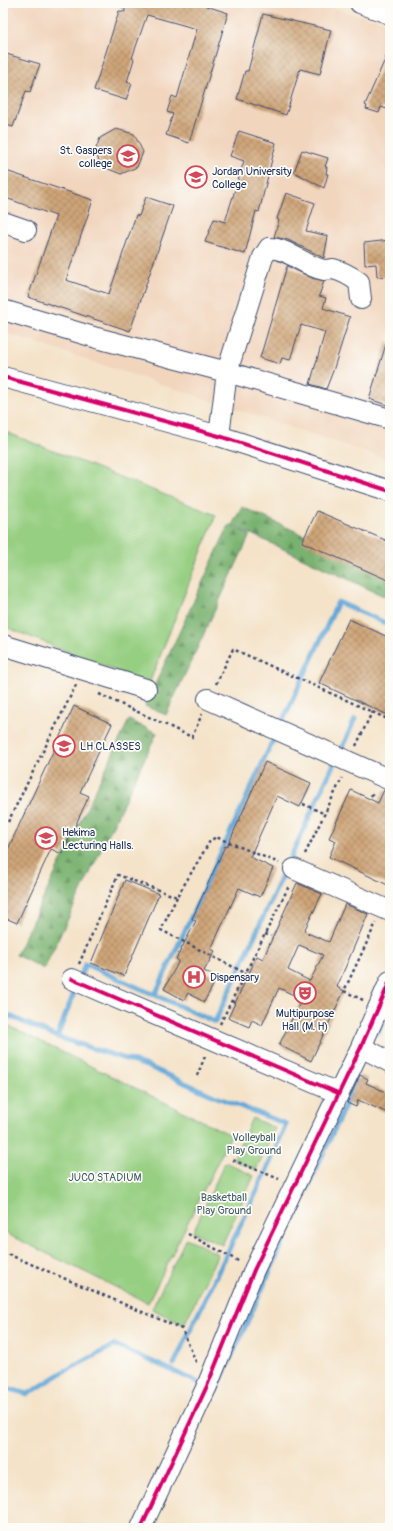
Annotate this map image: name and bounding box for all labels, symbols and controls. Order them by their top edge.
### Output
school or university icon: St. Gaspers college [115,143,141,169]
place label: St. Gaspers college [60,144,113,170]
school or university icon: Jordan University College [183,164,209,190]
place label: Jordan University College [212,165,292,191]
school or university icon: LH CLASSES [51,733,77,759]
place label: LH CLASSES [80,740,141,753]
school or university icon: Hekima Lecturing Halls. [33,825,59,851]
place label: Hekima Lecturing Halls. [62,826,134,852]
hospital icon: Dispensary [181,964,207,990]
place label: Dispensary [210,971,259,984]
theatre icon: Multipurpose Hall (M. H) [292,980,318,1006]
place label: Multipurpose Hall (M. H) [276,1007,335,1033]
park label: Volleyball Play Ground [227,1131,281,1157]
park label: JUCO STADIUM [69,1171,141,1184]
park label: Basketball Play Ground [197,1191,251,1217]

